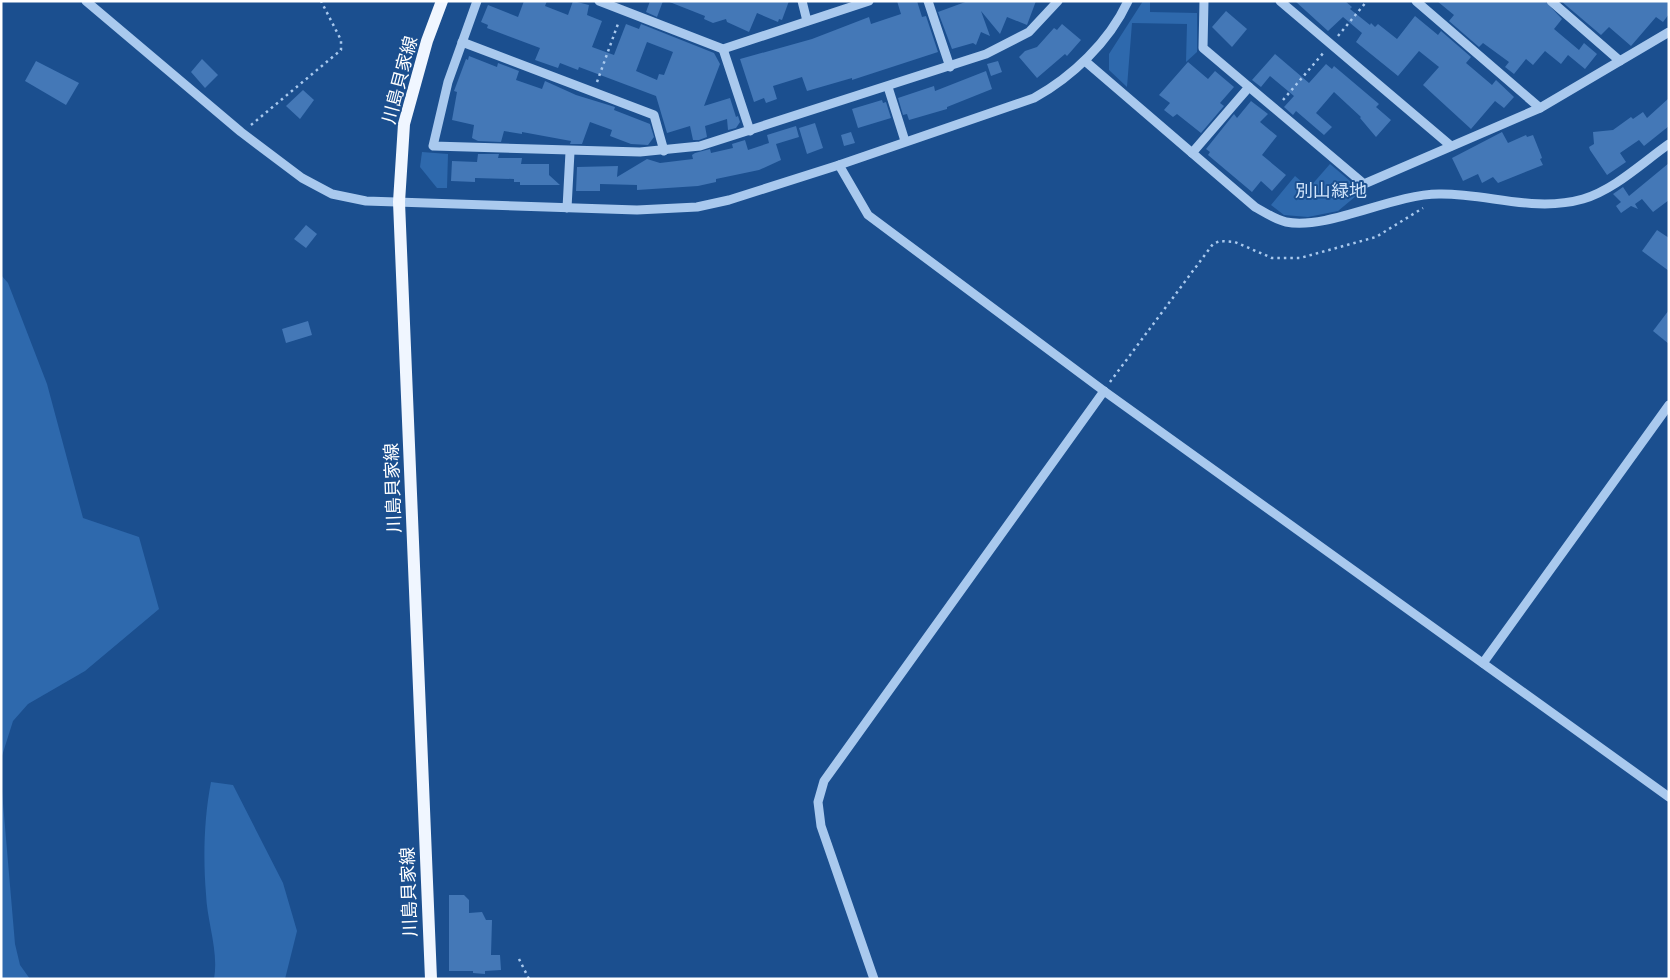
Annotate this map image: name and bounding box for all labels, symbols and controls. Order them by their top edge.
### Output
street label: 川島貝家線 [377,33,422,126]
park label: 別山緑地 [1295,179,1367,202]
street label: 川島貝家線 [379,443,406,533]
street label: 川島貝家線 [395,847,422,937]

